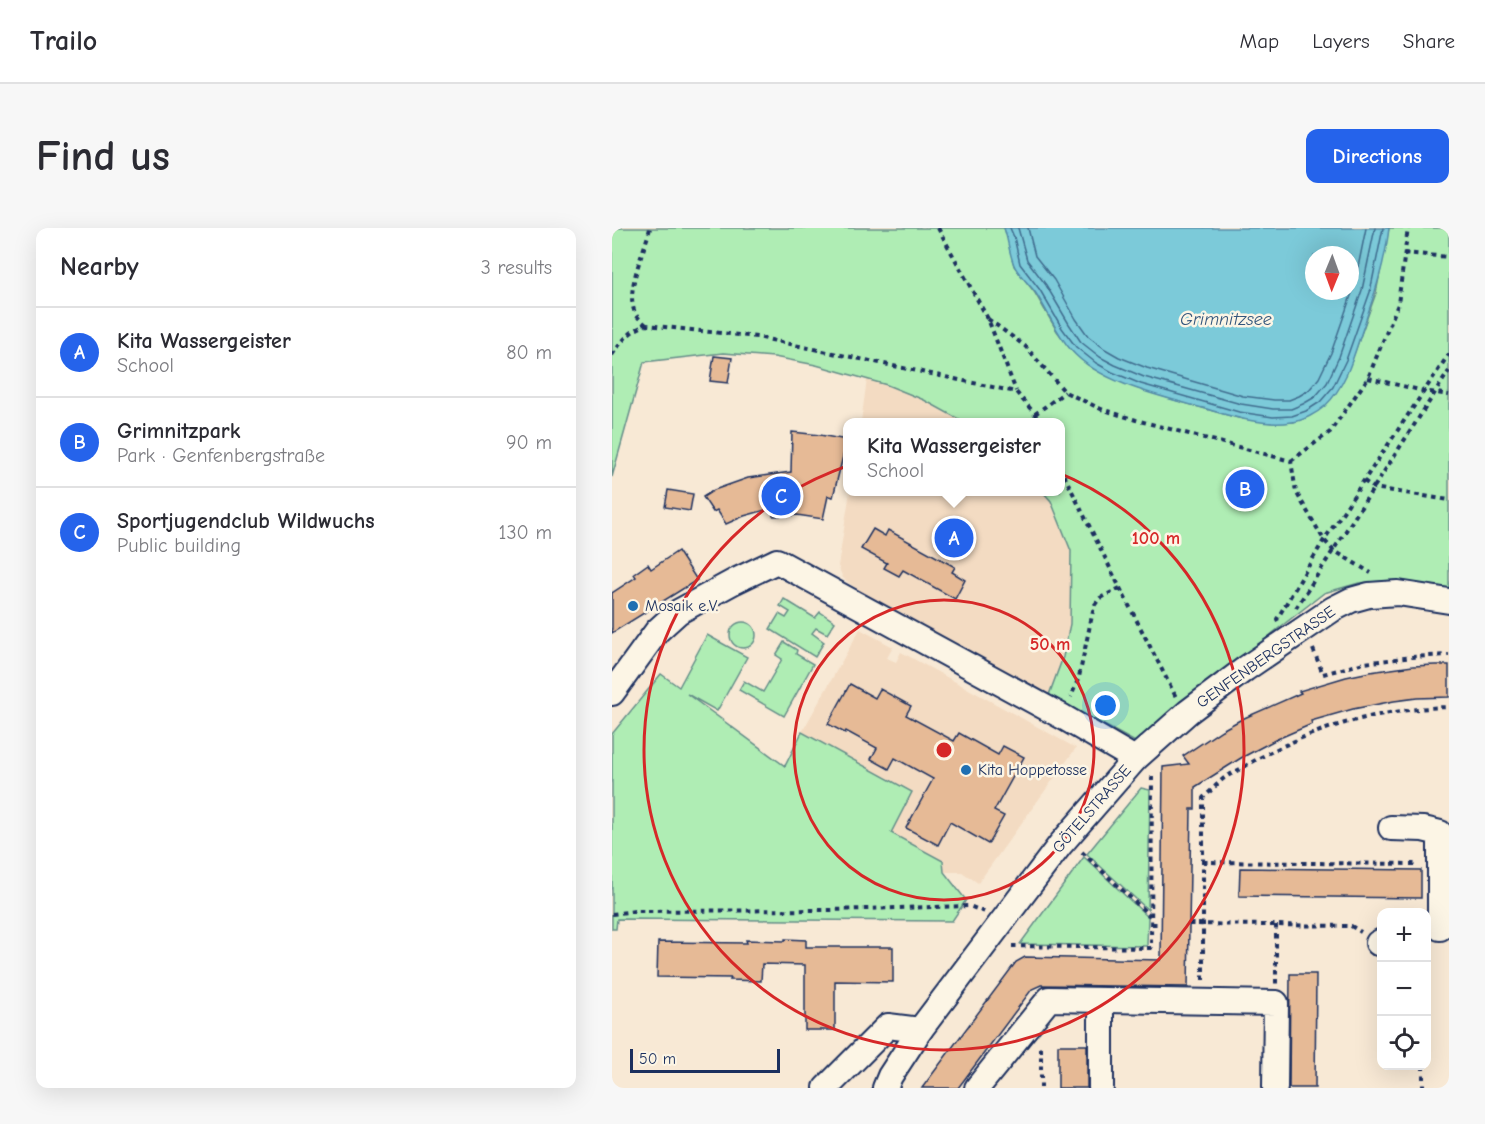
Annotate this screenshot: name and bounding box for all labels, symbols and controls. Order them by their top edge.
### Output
text: Trailo [30,25,97,57]
text: Map [1240,29,1279,53]
text: Layers [1312,29,1370,53]
text: Share [1403,29,1455,53]
button: Directions [1306,129,1449,183]
text: Find us [36,132,170,181]
north arrow [1305,246,1359,300]
text: Nearby [60,252,139,282]
text: 3 results [481,256,552,279]
water label: Grimnitzsee [1180,309,1272,330]
text: Kita Wassergeister [117,328,291,354]
text: A [74,341,85,364]
text: 80 m [506,341,552,364]
text: School [117,354,174,377]
text: Grimnitzpark [117,418,240,444]
popup [843,418,1065,496]
text: B [73,431,86,454]
text: 90 m [506,431,552,454]
text: Kita Wassergeister [867,433,1041,459]
text: Park · Genfenbergstraße [117,444,325,467]
text: School [867,459,924,482]
pin: B [1226,466,1264,512]
pin: C [762,474,800,518]
text: Sportjugendclub Wildwuchs [117,508,375,534]
pin: A [934,516,974,560]
text: C [73,521,86,544]
text: 130 m [499,521,552,544]
text: 100 m [1132,528,1180,549]
text: Public building [117,534,241,557]
place label: Mosaik e.V. [645,597,718,615]
marker: Mosaik e.V. [626,599,640,613]
street label: GENFENBERGSTRASSE [1193,602,1339,712]
text: 50 m [1030,634,1070,655]
your location [1091,691,1120,720]
centre of rings [934,740,954,760]
place label: Kita Hoppetosse [978,761,1087,779]
street label: GÖTELSTRASSE [1049,761,1135,857]
marker: Kita Hoppetosse [959,763,973,777]
map controls [1377,908,1431,1070]
button: + [1377,908,1431,962]
button: − [1377,962,1431,1016]
button: locate [1377,1016,1431,1070]
scale bar [630,1046,780,1074]
text: 50 m [639,1050,676,1068]

